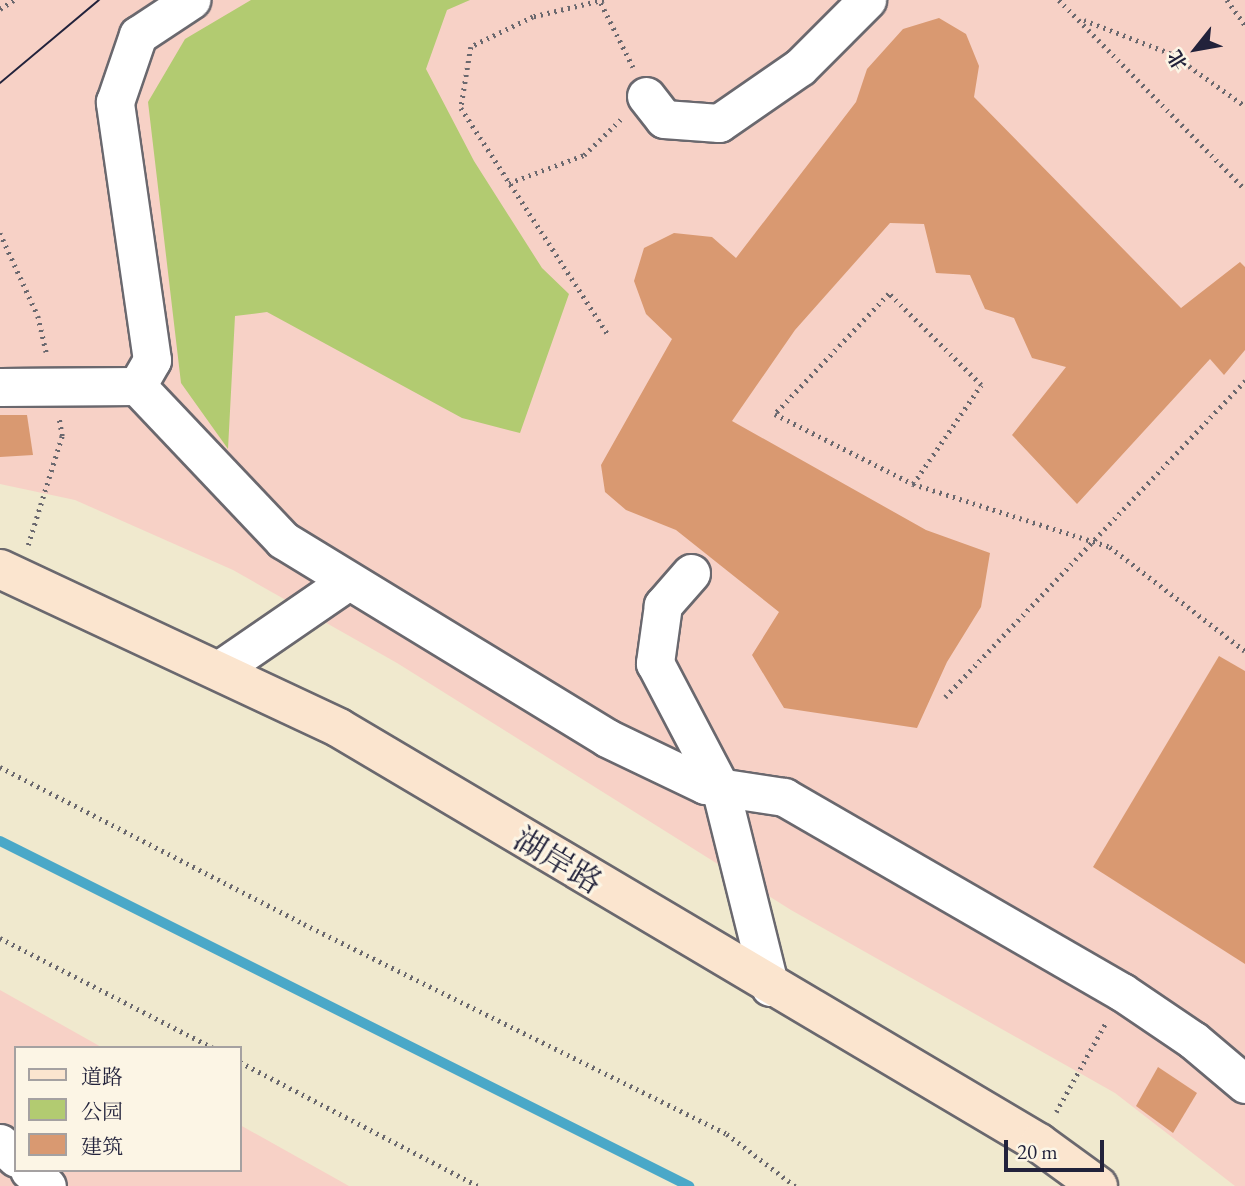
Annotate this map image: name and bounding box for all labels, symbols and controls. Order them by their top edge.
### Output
north arrow [1161,14,1231,84]
text: 北 [1162,45,1193,75]
street label: 湖岸路 [507,820,609,902]
legend [14,1046,242,1172]
text: 道路 [81,1063,123,1090]
text: 公园 [81,1098,123,1125]
scale bar [1007,1126,1107,1170]
text: 建筑 [81,1133,123,1160]
text: 20 m [1017,1138,1058,1165]

